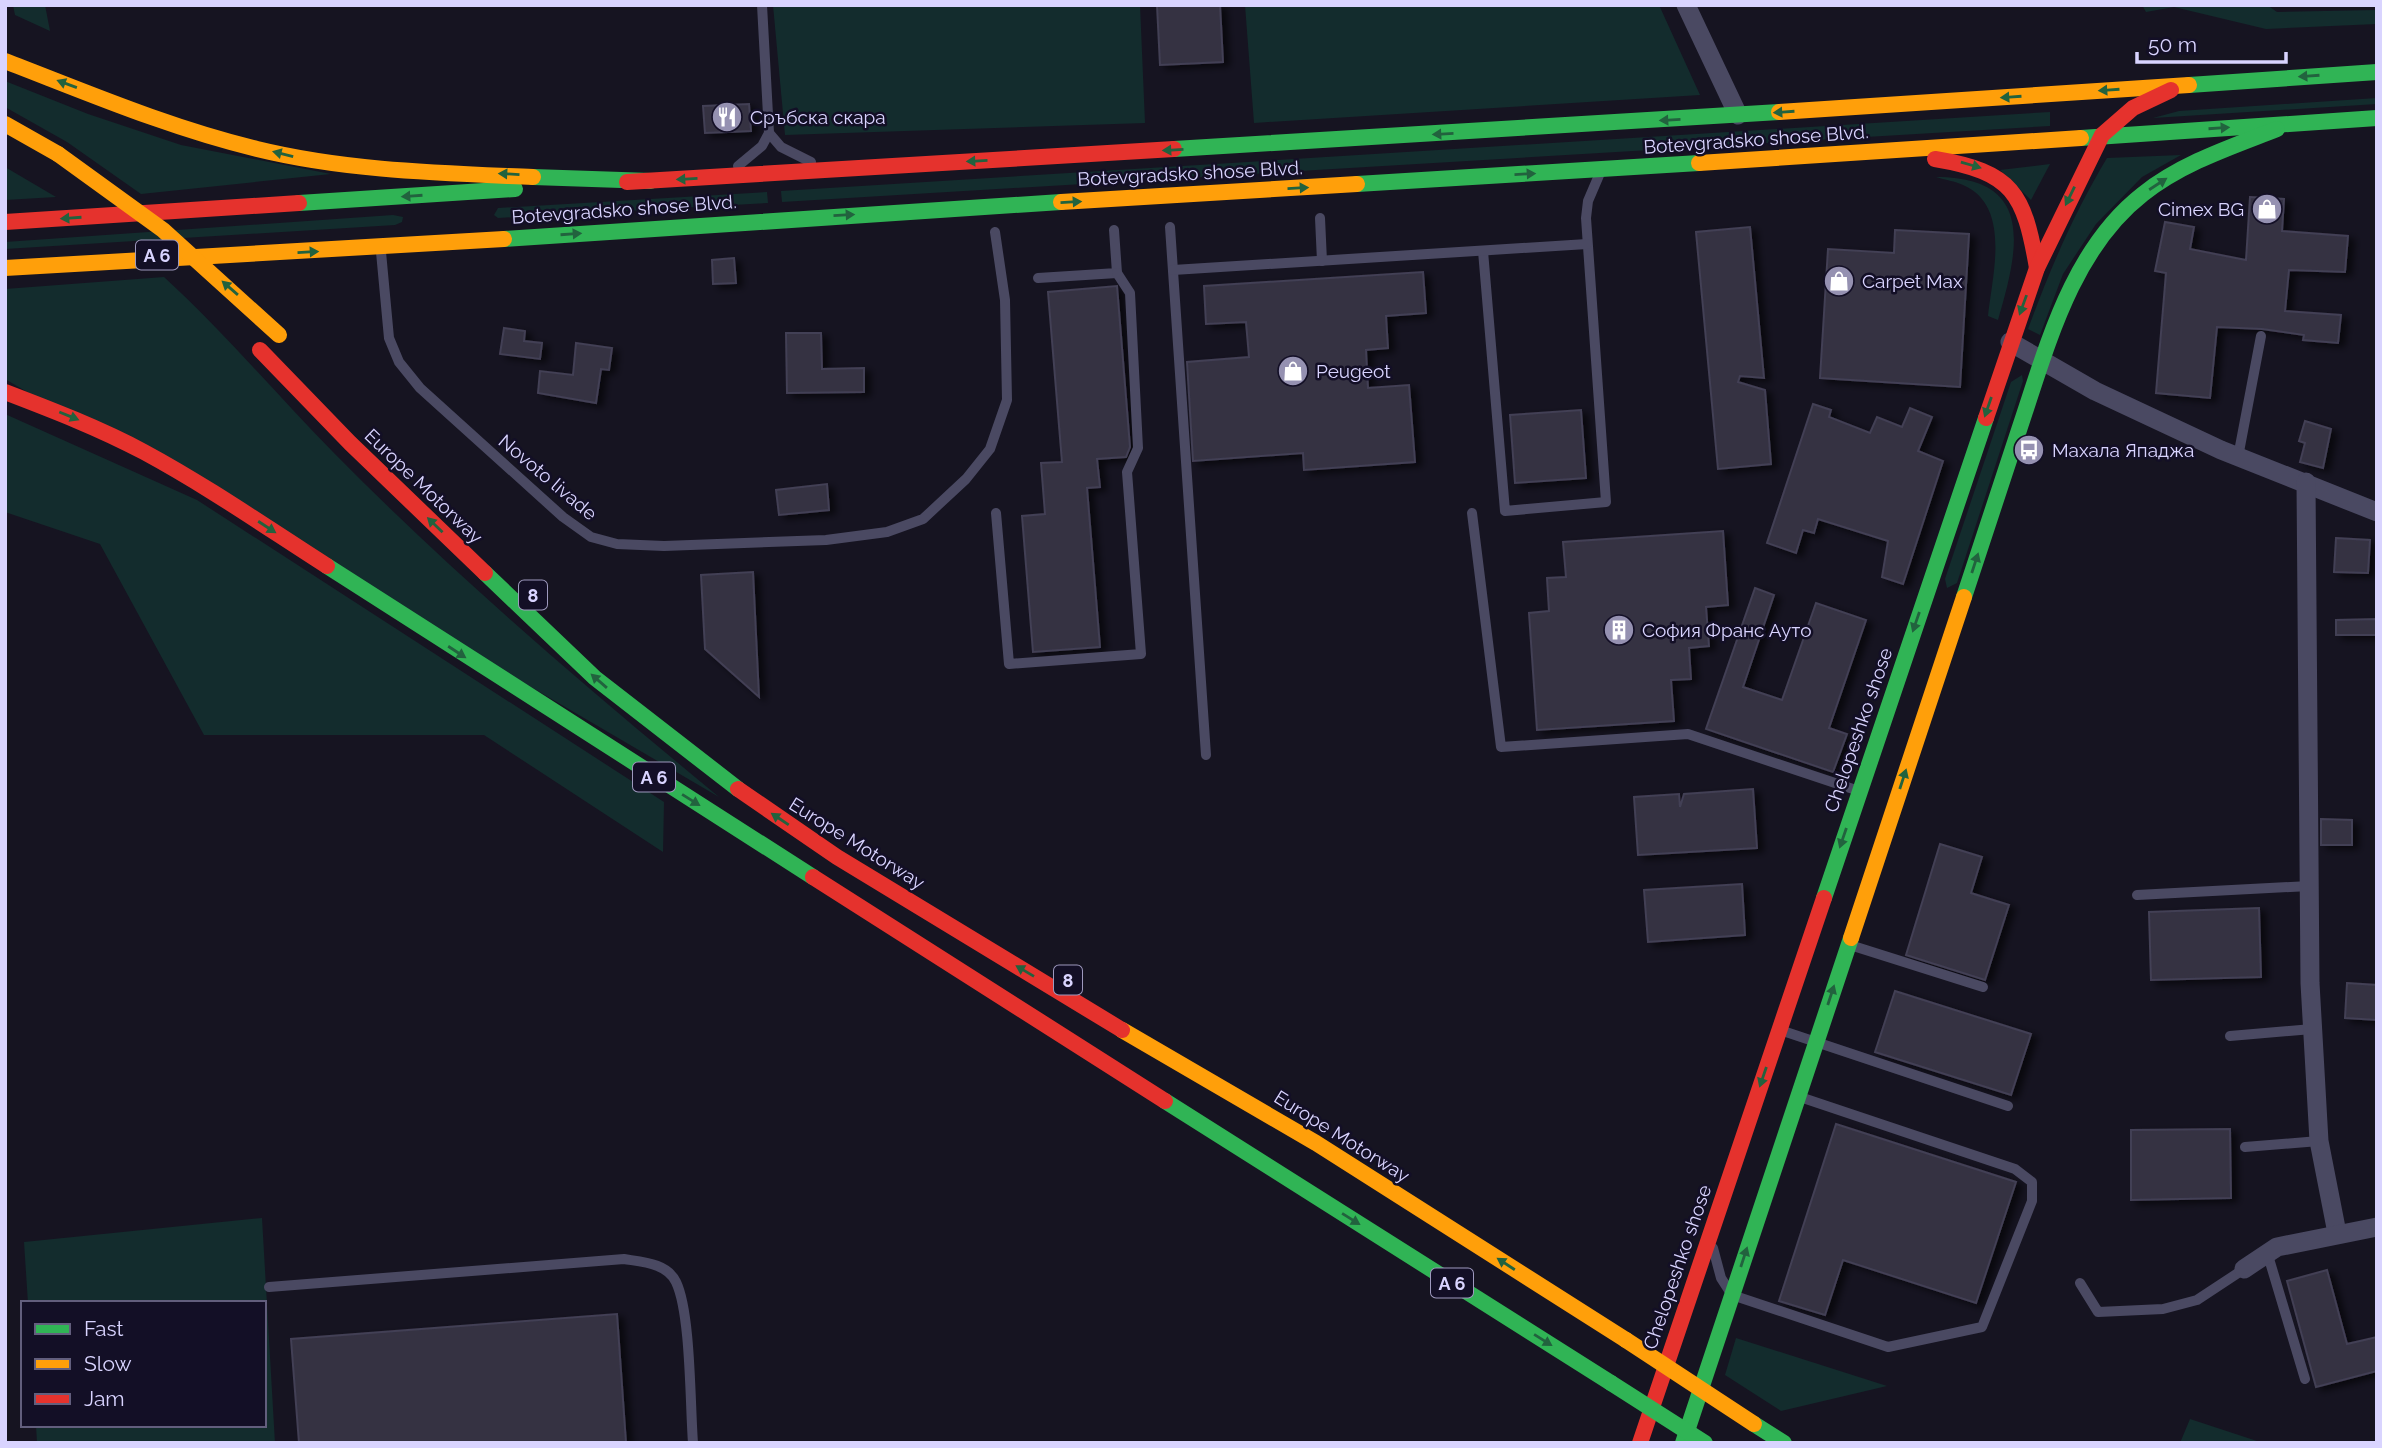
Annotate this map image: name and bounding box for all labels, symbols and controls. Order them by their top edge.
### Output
scale bar [2137,21,2286,65]
text: 50 m [2148,32,2197,57]
one-way arrow [2297,71,2319,82]
one-way arrow [57,78,78,89]
one-way arrow [2098,85,2120,96]
one-way arrow [1999,92,2021,103]
restaurant icon: Сръбска скара [710,100,744,134]
place label: Сръбска скара [750,106,886,128]
one-way arrow [1773,107,1795,118]
one-way arrow [1659,114,1681,125]
street label: Botevgradsko shose Blvd. [1643,120,1869,158]
one-way arrow [2208,122,2230,133]
one-way arrow [1431,128,1453,139]
one-way arrow [1161,145,1183,156]
one-way arrow [272,148,294,159]
one-way arrow [966,156,988,167]
street label: Botevgradsko shose Blvd. [1077,156,1303,190]
one-way arrow [1960,161,1981,171]
one-way arrow [498,169,520,180]
one-way arrow [1514,169,1536,180]
one-way arrow [676,173,698,184]
one-way arrow [2148,178,2168,191]
one-way arrow [1287,182,1309,193]
one-way arrow [2064,186,2075,206]
one-way arrow [401,190,423,201]
street label: Botevgradsko shose Blvd. [511,190,737,228]
shop icon: Cimex BG [2250,192,2284,226]
one-way arrow [1060,196,1082,207]
place label: Cimex BG [2158,198,2244,220]
one-way arrow [833,209,855,220]
one-way arrow [60,212,82,223]
one-way arrow [560,228,582,239]
road number: A 6 [136,241,178,270]
one-way arrow [298,246,320,257]
shop icon: Carpet Max [1822,264,1856,298]
place label: Carpet Max [1862,270,1963,292]
one-way arrow [221,281,238,296]
one-way arrow [2017,294,2028,315]
shop icon: Peugeot [1276,354,1310,388]
place label: Peugeot [1316,360,1391,382]
one-way arrow [1982,396,1993,417]
one-way arrow [59,411,80,422]
street label: Europe Motorway [360,424,488,548]
street label: Novoto livade [494,430,602,524]
bus stop icon: Махала Япаджа [2012,433,2046,467]
place label: Махала Япаджа [2052,439,2194,461]
one-way arrow [426,516,443,533]
one-way arrow [258,520,277,533]
one-way arrow [1970,552,1981,573]
road number: 8 [519,580,547,610]
one-way arrow [1910,612,1921,633]
building icon: София Франс Ауто [1602,613,1636,647]
place label: София Франс Ауто [1642,619,1812,641]
one-way arrow [448,645,467,658]
street label: Chelopeshko shose [1820,645,1896,815]
one-way arrow [591,674,608,689]
road number: A 6 [633,762,675,792]
one-way arrow [1898,768,1909,789]
street label: Europe Motorway [785,792,929,894]
one-way arrow [681,794,700,807]
one-way arrow [771,812,789,826]
one-way arrow [1837,828,1848,849]
one-way arrow [1015,965,1034,978]
road number: 8 [1054,965,1082,995]
one-way arrow [1827,984,1837,1005]
one-way arrow [1757,1066,1768,1087]
street label: Europe Motorway [1270,1085,1414,1187]
street label: Chelopeshko shose [1639,1182,1715,1352]
one-way arrow [1341,1213,1361,1226]
one-way arrow [1740,1247,1750,1268]
one-way arrow [1496,1257,1516,1270]
road number: A 6 [1431,1268,1473,1298]
legend [21,1301,266,1427]
text: Fast [84,1316,124,1341]
one-way arrow [1534,1334,1553,1347]
text: Slow [84,1351,132,1376]
text: Jam [84,1386,125,1411]

